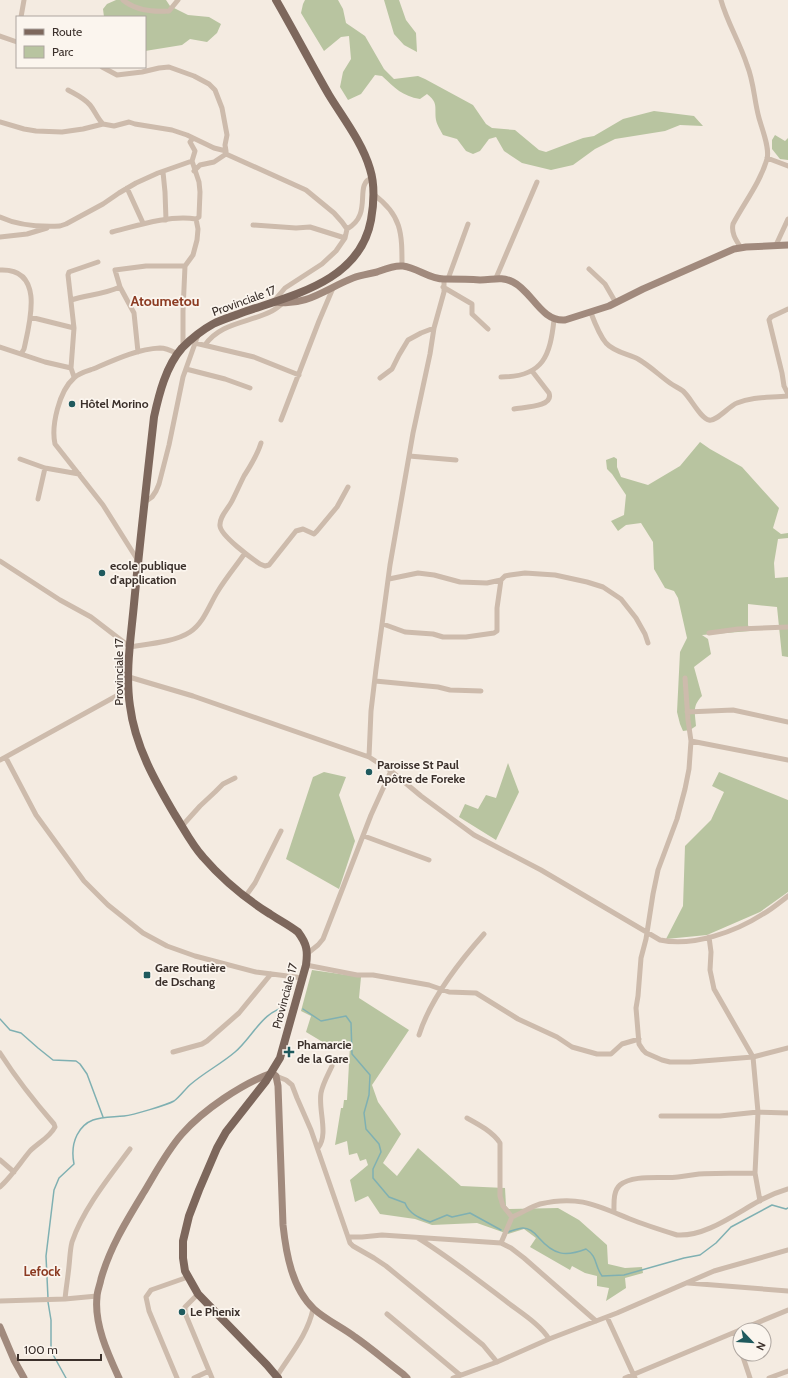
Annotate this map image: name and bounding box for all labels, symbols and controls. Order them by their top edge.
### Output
legend [16,16,146,68]
text: Route [52,24,82,39]
text: Parc [52,44,74,59]
street label: Provinciale 17 [210,282,278,319]
district label: Atoumetou [131,292,199,310]
place label: Hôtel Morino [80,396,149,411]
marker: Hôtel Morino [67,399,77,409]
place label: ecole publique d'application [110,558,186,587]
marker: ecole publique d'application [97,568,107,578]
street label: Provinciale 17 [111,638,126,706]
place label: Paroisse St Paul Apôtre de Foreke [377,757,465,786]
marker: Paroisse St Paul Apôtre de Foreke [364,767,374,777]
place label: Gare Routière de Dschang [155,960,226,989]
street label: Provinciale 17 [269,961,300,1030]
marker: Gare Routière de Dschang [142,970,152,980]
place label: Phamarcie de la Gare [297,1037,351,1066]
marker: Phamarcie de la Gare [284,1047,294,1057]
district label: Lefock [23,1263,61,1279]
place label: Le Phenix [190,1304,240,1319]
marker: Le Phenix [177,1307,187,1317]
north arrow [732,1322,772,1362]
scale bar [18,1336,101,1362]
text: N [753,1340,769,1353]
text: 100 m [24,1342,58,1357]

